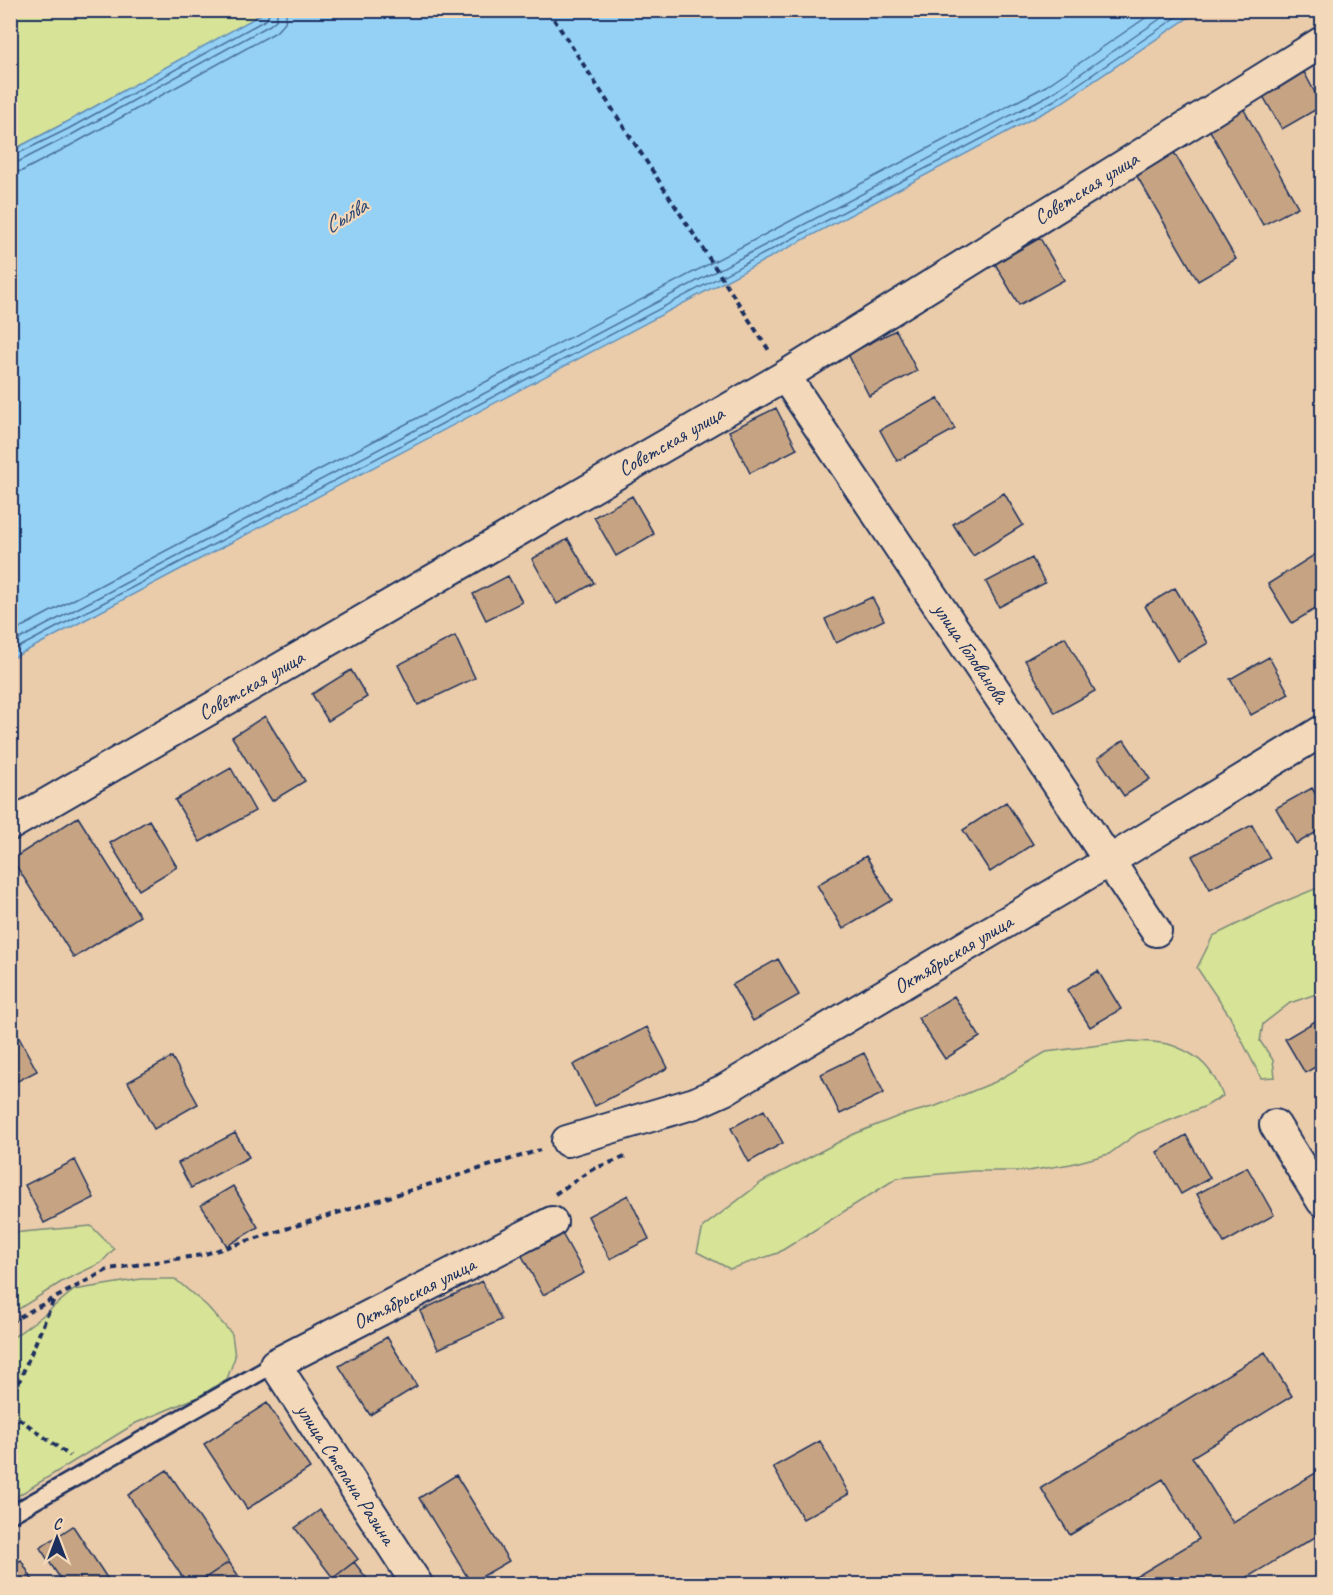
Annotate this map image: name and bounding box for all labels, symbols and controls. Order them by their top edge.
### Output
street label: Советская улица [1029,145,1145,230]
water label: Сы́лва [319,191,374,240]
street label: Советская улица [613,399,730,482]
street label: улица Голованова [927,596,1015,710]
street label: Советская улица [193,643,310,726]
street label: Октябрьская улица [889,907,1019,1000]
street label: Октябрьская улица [348,1250,482,1335]
street label: улица Степана Разина [290,1397,403,1552]
north arrow [27,1508,87,1568]
text: С [53,1514,63,1534]

